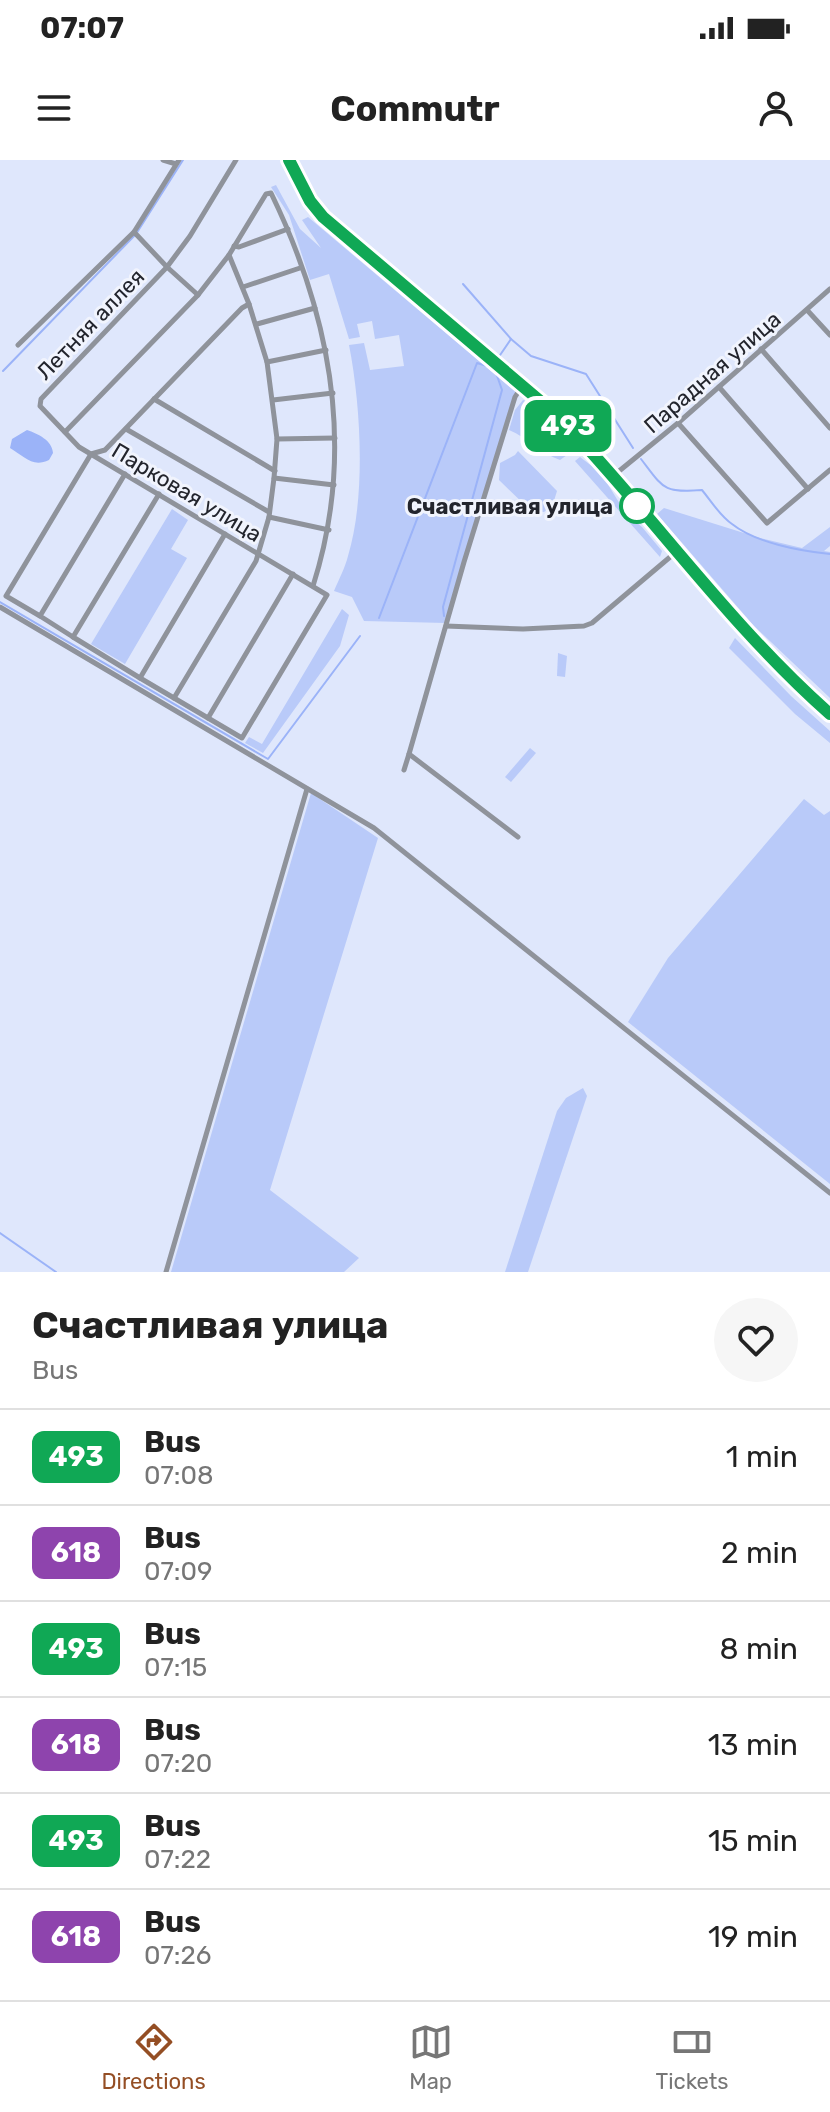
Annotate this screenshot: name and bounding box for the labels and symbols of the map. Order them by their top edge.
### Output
street label: Летняя аллея [31,263,150,385]
street label: Парадная улица [638,306,786,439]
line badge: 493 [522,400,614,452]
street label: Парковая улица [107,437,267,548]
marker: Счастливая улица [620,489,654,523]
place label: Счастливая улица [407,493,613,520]

